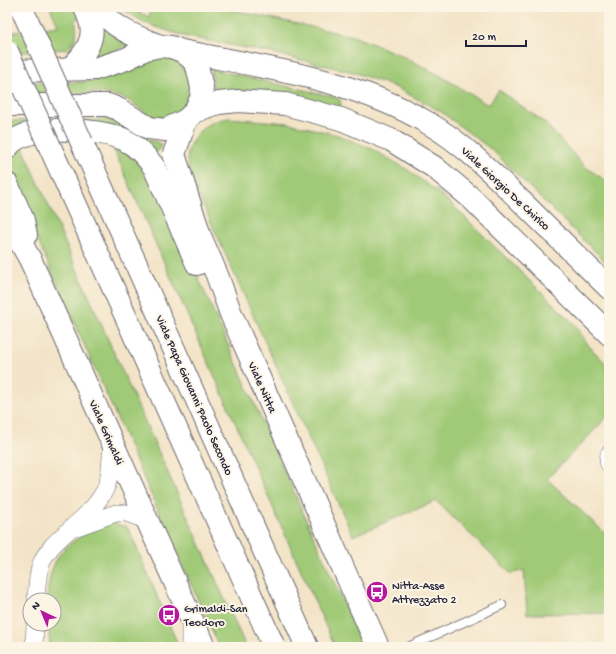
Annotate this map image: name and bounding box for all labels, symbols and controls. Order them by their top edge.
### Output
scale bar [466,22,526,48]
text: 20 m [472,31,497,45]
street label: Viale Giorgio De Chirico [457,144,552,234]
street label: Viale Papa Giovanni Paolo Secondo [151,313,235,478]
street label: Viale Nitta [243,359,279,416]
street label: Viale Grimaldi [84,397,126,468]
bus stop icon: Nitta-Asse Attrezzato 2 [364,579,390,605]
place label: Nitta-Asse Attrezzato 2 [392,580,457,608]
north arrow [22,592,62,632]
text: N [30,599,43,613]
bus stop icon: Grimaldi-San Teodoro [156,602,182,628]
place label: Grimaldi-San Teodoro [183,603,248,631]

